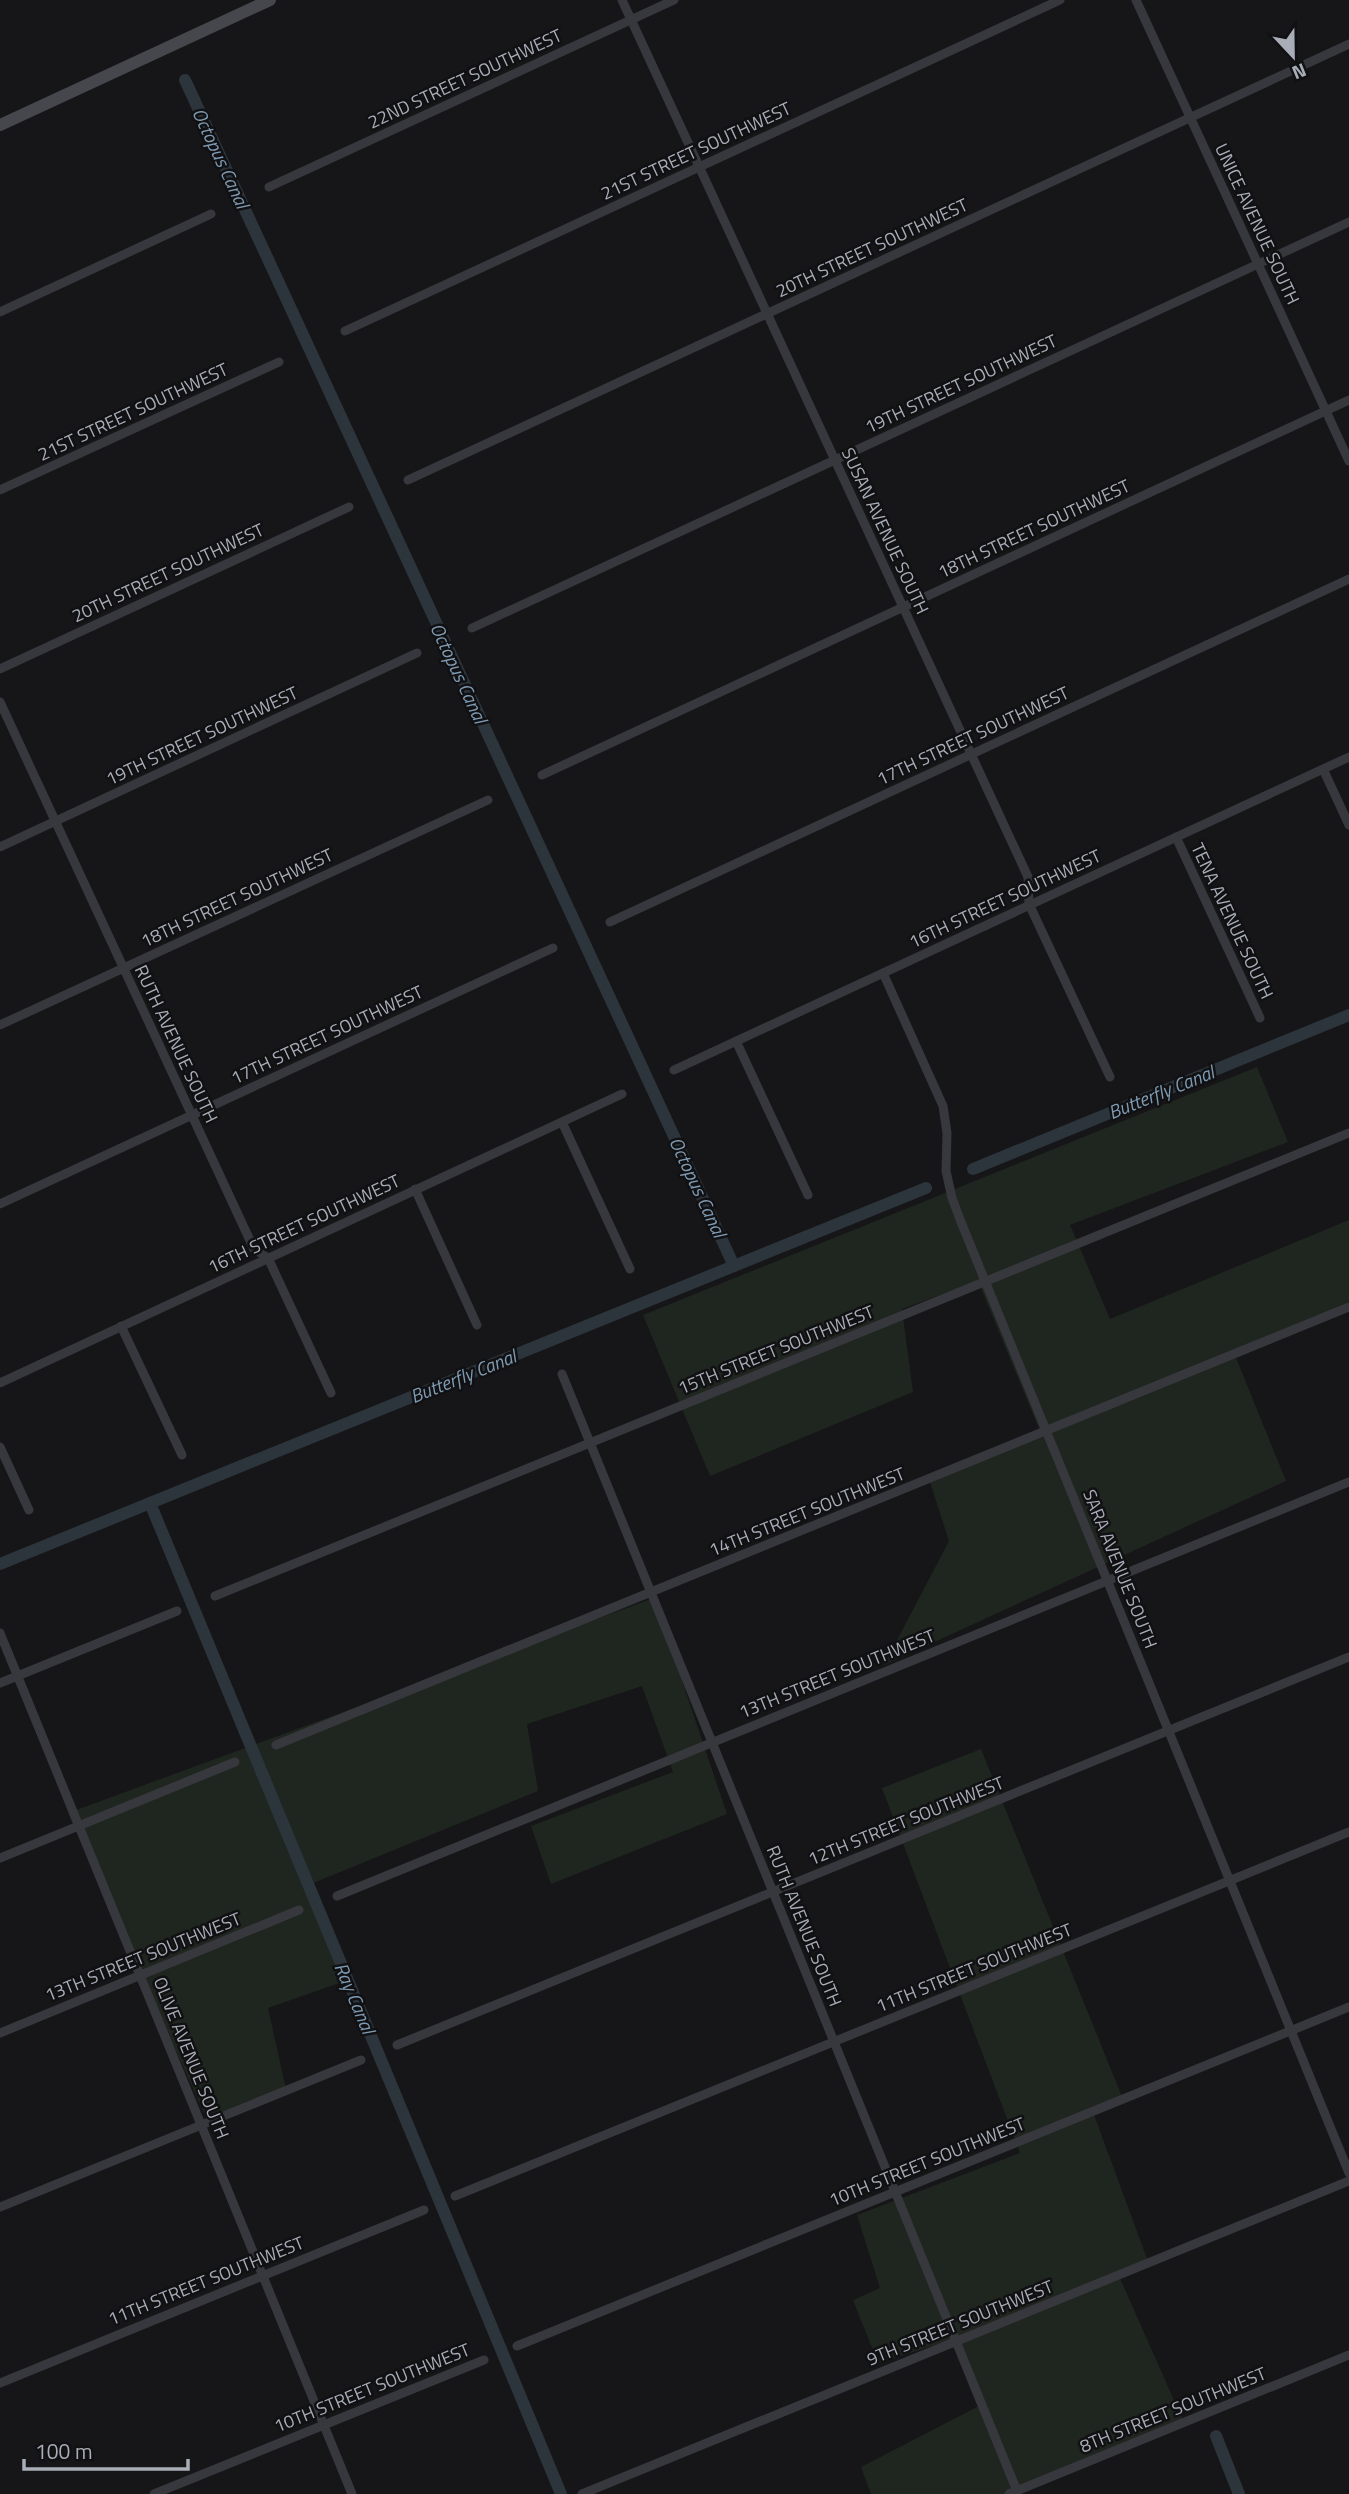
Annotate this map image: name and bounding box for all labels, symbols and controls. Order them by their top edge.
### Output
street label: 22ND STREET SOUTHWEST [363,21,567,135]
north arrow [1258,21,1328,91]
text: N [1288,56,1311,88]
street label: 21ST STREET SOUTHWEST [596,94,796,207]
water label: Octopus Canal [185,103,258,215]
street label: UNICE AVENUE SOUTH [1208,139,1307,309]
street label: 20TH STREET SOUTHWEST [771,191,973,304]
street label: 19TH STREET SOUTHWEST [860,327,1062,440]
street label: 21ST STREET SOUTHWEST [33,355,233,468]
street label: SUSAN AVENUE SOUTH [835,443,936,618]
street label: 18TH STREET SOUTHWEST [933,472,1135,585]
street label: 20TH STREET SOUTHWEST [67,516,269,629]
water label: Octopus Canal [423,618,496,730]
street label: 19TH STREET SOUTHWEST [101,679,303,792]
street label: 17TH STREET SOUTHWEST [872,679,1074,792]
street label: TENA AVENUE SOUTH [1184,838,1280,1003]
street label: 18TH STREET SOUTHWEST [136,841,338,954]
street label: 16TH STREET SOUTHWEST [904,842,1106,955]
street label: RUTH AVENUE SOUTH [128,960,225,1127]
street label: 17TH STREET SOUTHWEST [226,978,428,1091]
water label: Butterfly Canal [1103,1056,1220,1126]
water label: Octopus Canal [662,1132,735,1244]
street label: 16TH STREET SOUTHWEST [203,1167,405,1280]
street label: 15TH STREET SOUTHWEST [674,1298,878,1401]
water label: Butterfly Canal [405,1340,522,1410]
street label: 14TH STREET SOUTHWEST [705,1460,909,1563]
street label: SARA AVENUE SOUTH [1076,1485,1165,1652]
street label: 13TH STREET SOUTHWEST [735,1622,939,1725]
street label: 12TH STREET SOUTHWEST [804,1769,1008,1872]
street label: RUTH AVENUE SOUTH [760,1841,849,2010]
street label: 13TH STREET SOUTHWEST [41,1905,245,2008]
street label: 11TH STREET SOUTHWEST [872,1916,1076,2019]
water label: Ray Canal [327,1958,384,2040]
street label: OLIVE AVENUE SOUTH [147,1973,236,2143]
street label: 10TH STREET SOUTHWEST [825,2110,1029,2213]
street label: 11TH STREET SOUTHWEST [104,2229,308,2332]
street label: 9TH STREET SOUTHWEST [862,2273,1058,2372]
street label: 10TH STREET SOUTHWEST [270,2336,474,2439]
street label: 8TH STREET SOUTHWEST [1075,2360,1271,2459]
scale bar [24,2428,189,2472]
text: 100 m [35,2435,92,2467]

